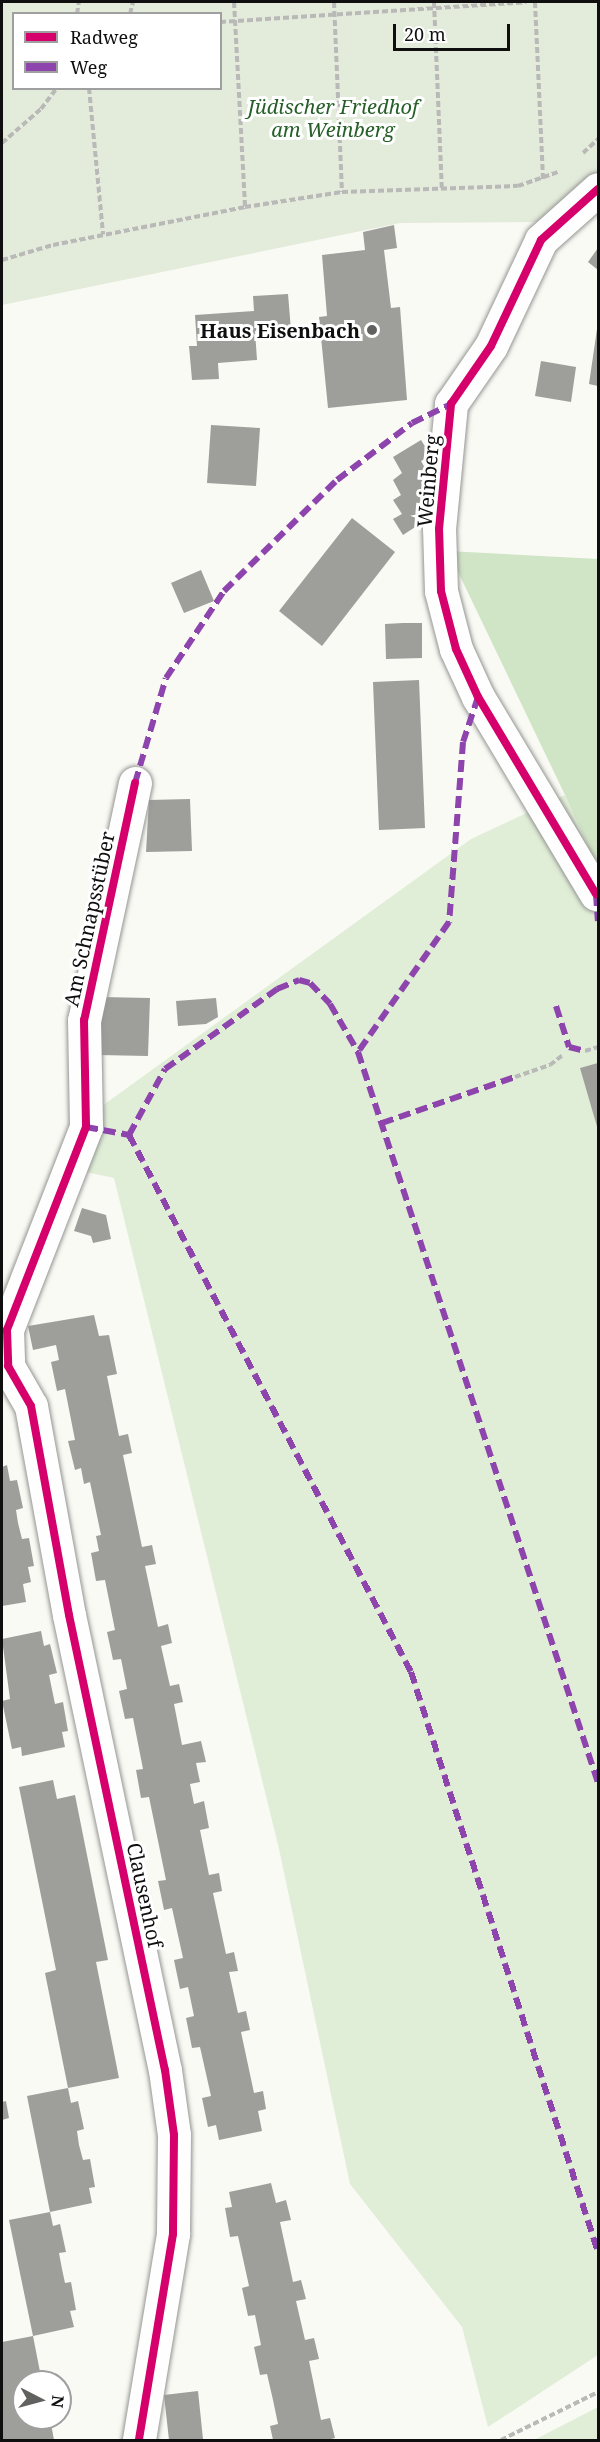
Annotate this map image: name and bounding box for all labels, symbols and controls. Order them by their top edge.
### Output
legend [12,12,222,90]
scale bar [396,12,513,50]
text: 20 m [404,22,446,46]
text: Radweg [70,25,138,49]
text: Weg [70,55,107,79]
park label: Jüdischer Friedhof am Weinberg [248,94,418,141]
place label: Haus Eisenbach [200,318,360,342]
marker: Haus Eisenbach [365,323,379,337]
street label: Weinberg [412,434,444,528]
street label: Am Schnapsstüber [59,829,119,1009]
street label: Clausenhof [122,1840,168,1950]
north arrow [12,2370,72,2430]
text: N [46,2394,70,2409]

